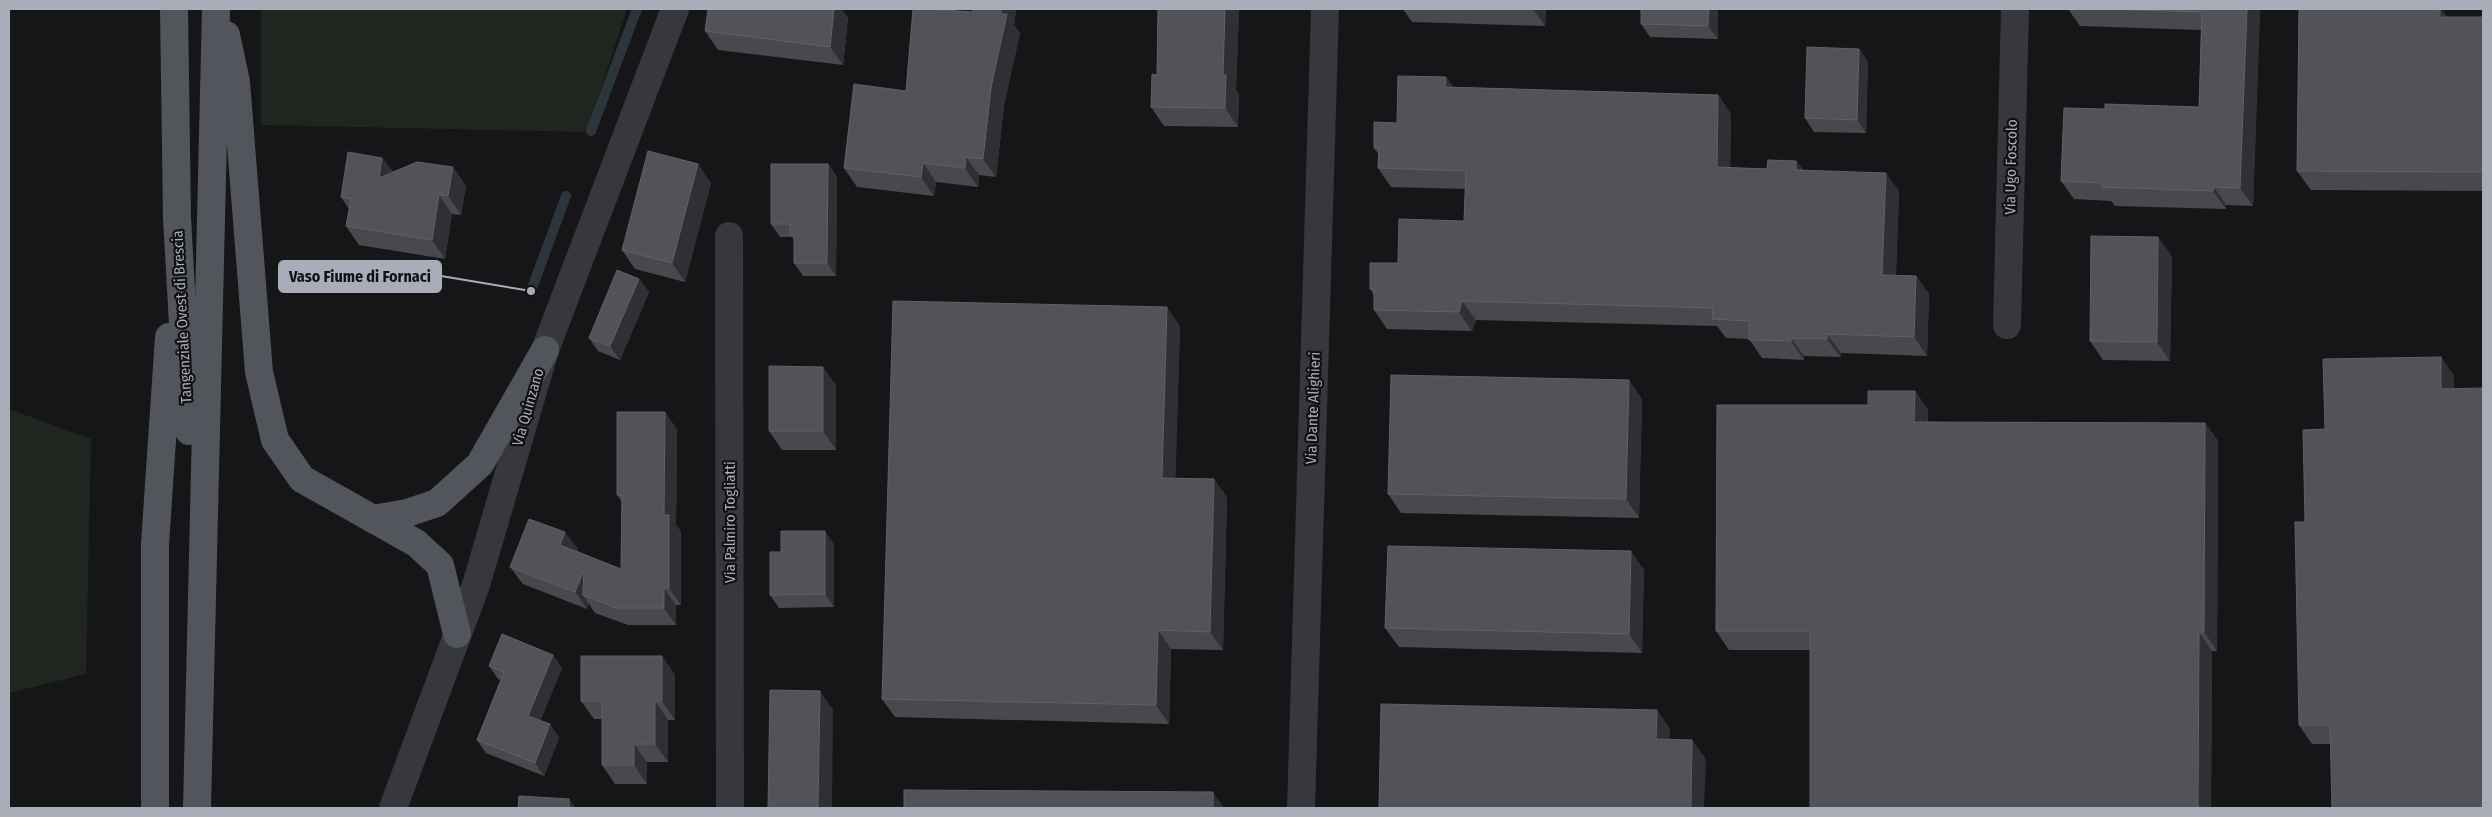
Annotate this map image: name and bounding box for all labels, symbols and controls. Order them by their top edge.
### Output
street label: Via Ugo Foscolo [2001,119,2021,215]
street label: Tangenziale Ovest di Brescia [168,230,196,404]
callout: Vaso Fiume di Fornaci [279,261,441,292]
text: Vaso Fiume di Fornaci [288,267,431,286]
street label: Via Dante Alighieri [1302,351,1324,465]
street label: Via Quinzano [508,366,548,448]
street label: Via Palmiro Togliatti [721,461,739,583]

